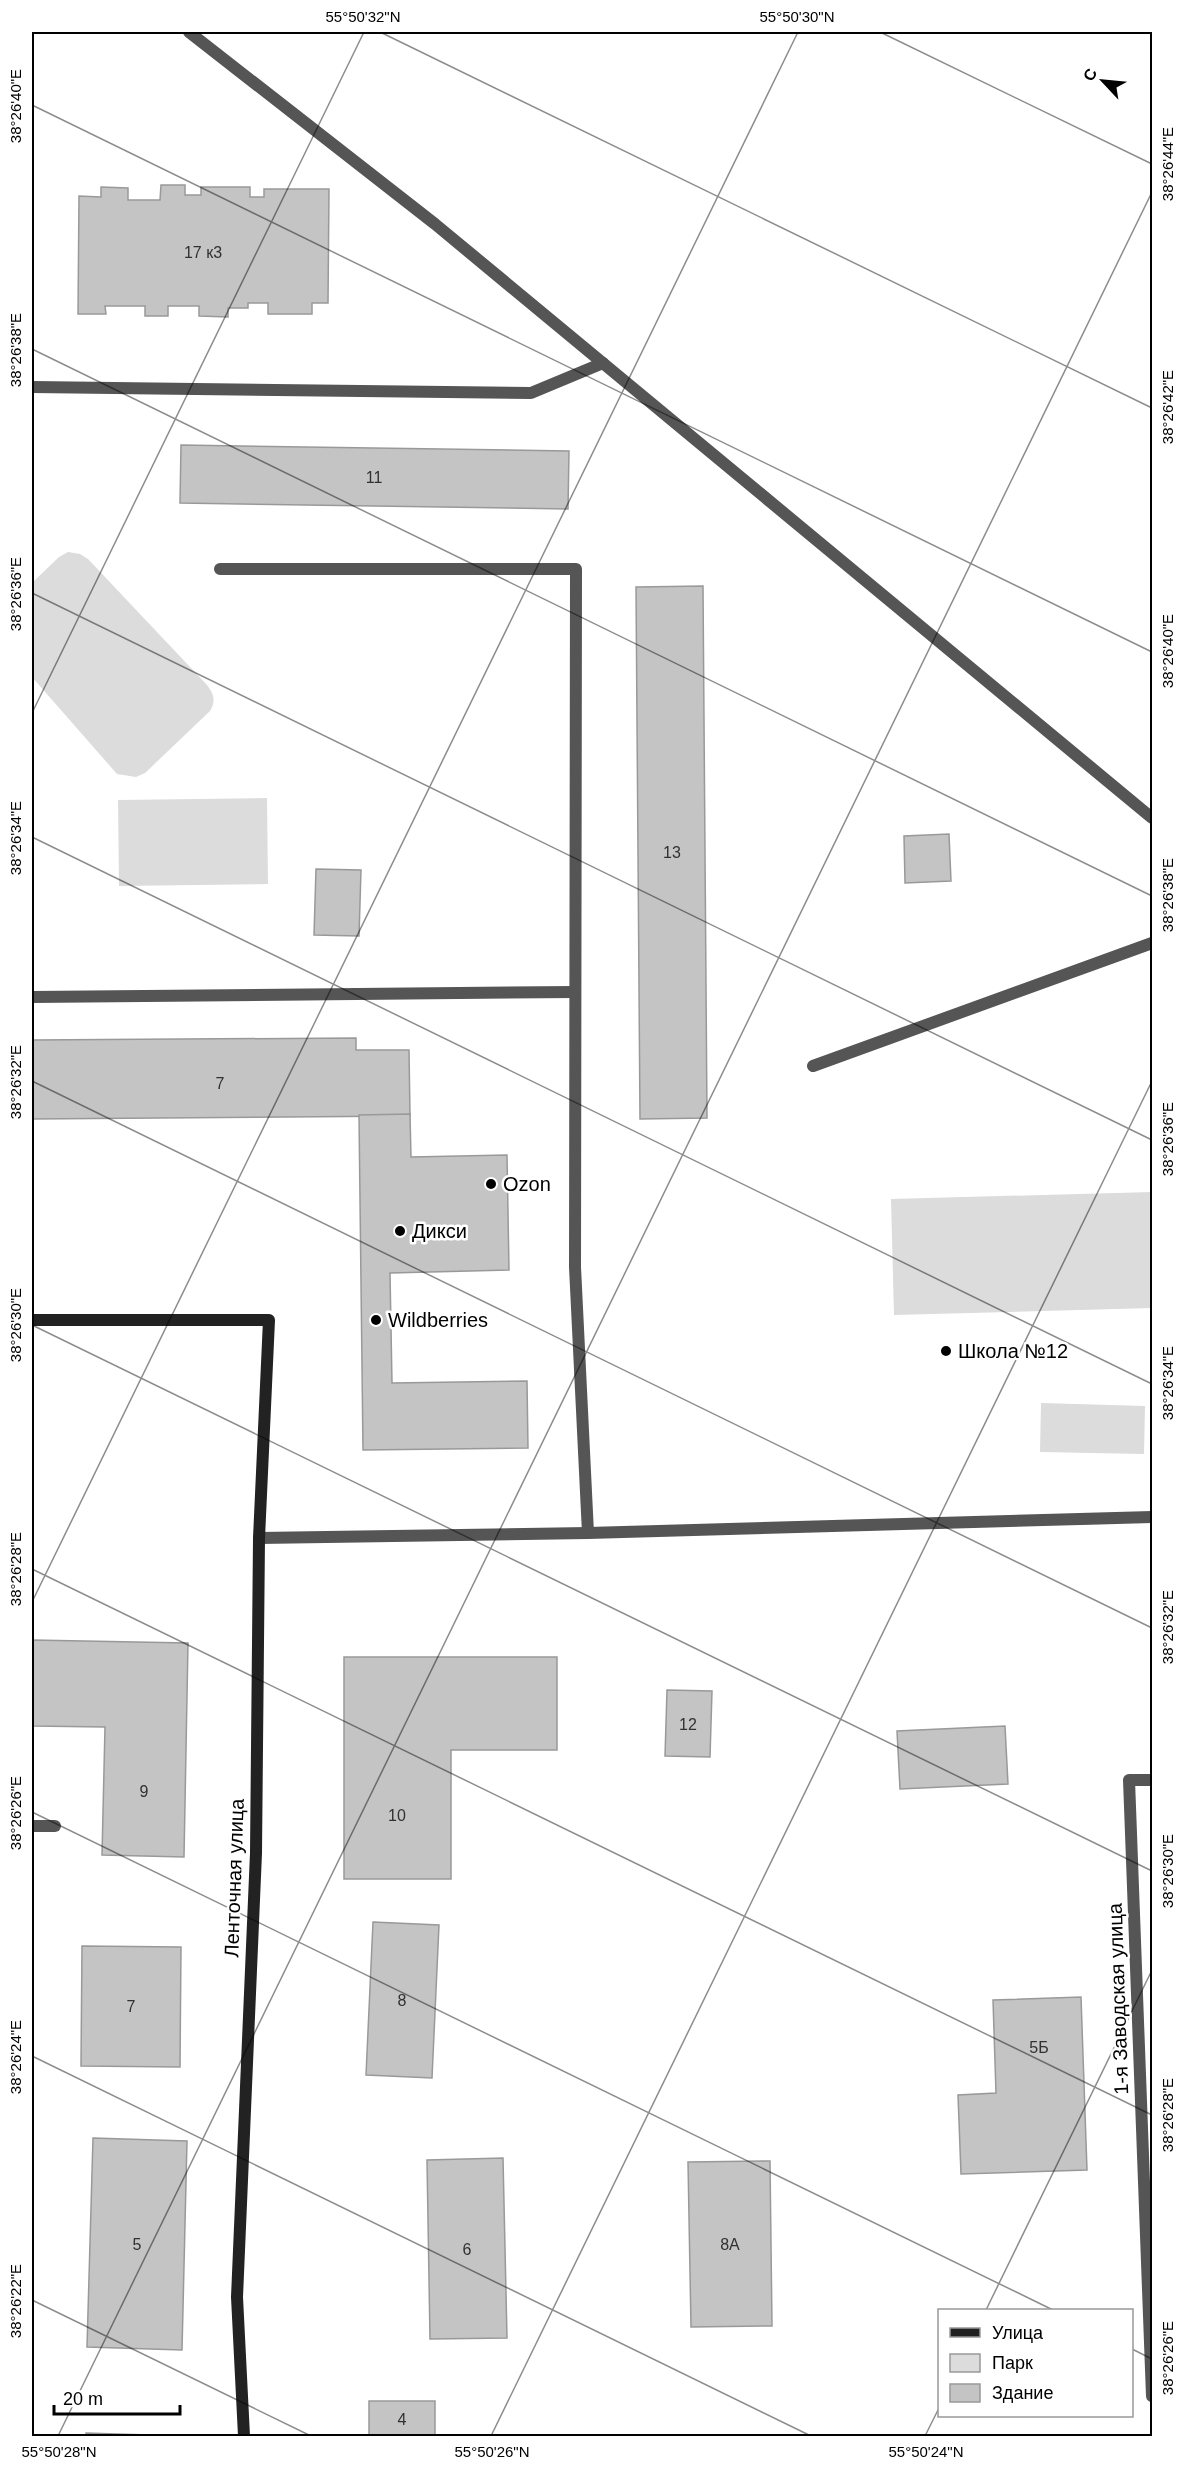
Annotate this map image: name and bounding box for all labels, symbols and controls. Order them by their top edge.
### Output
text: 55°50'32"N [325,8,401,25]
text: 55°50'30"N [759,8,835,25]
north arrow [1073,51,1133,111]
text: С [1080,65,1100,84]
text: 38°26'40"E [7,69,24,143]
text: 38°26'44"E [1159,127,1176,201]
house number: 17 к3 [184,244,222,261]
text: 38°26'38"E [7,313,24,387]
text: 38°26'42"E [1159,370,1176,444]
house number: 11 [366,469,382,486]
text: 38°26'36"E [7,557,24,631]
text: 38°26'40"E [1159,614,1176,688]
text: 38°26'34"E [7,801,24,875]
house number: 13 [663,844,681,861]
text: 38°26'38"E [1159,858,1176,932]
text: 38°26'32"E [7,1045,24,1119]
house number: 7 [216,1075,225,1092]
text: 38°26'36"E [1159,1102,1176,1176]
place label: Ozon [503,1173,551,1195]
marker: Ozon [484,1177,498,1191]
place label: Дикси [412,1220,467,1242]
marker: Дикси [393,1224,407,1238]
text: 38°26'30"E [7,1288,24,1362]
place label: Wildberries [388,1309,488,1331]
marker: Wildberries [369,1313,383,1327]
place label: Школа №12 [958,1340,1068,1362]
marker: Школа №12 [939,1344,953,1358]
text: 38°26'34"E [1159,1346,1176,1420]
text: 38°26'28"E [7,1532,24,1606]
text: 38°26'32"E [1159,1590,1176,1664]
house number: 12 [679,1716,697,1733]
text: 38°26'26"E [7,1776,24,1850]
house number: 9 [140,1783,149,1800]
street label: Ленточная улица [220,1797,248,1958]
house number: 10 [388,1807,406,1824]
text: 38°26'30"E [1159,1834,1176,1908]
street label: 1-я Заводская улица [1104,1902,1132,2095]
house number: 8 [398,1992,407,2009]
house number: 7 [127,1998,136,2015]
text: 38°26'24"E [7,2020,24,2094]
house number: 5Б [1029,2039,1049,2056]
text: 38°26'28"E [1159,2078,1176,2152]
house number: 5 [133,2236,142,2253]
house number: 8А [720,2236,740,2253]
house number: 6 [463,2241,472,2258]
text: 38°26'22"E [7,2264,24,2338]
legend [938,2309,1133,2417]
text: 38°26'26"E [1159,2321,1176,2395]
text: Улица [992,2323,1044,2343]
text: Парк [992,2353,1033,2373]
scale bar [54,2378,180,2416]
text: Здание [992,2383,1053,2403]
text: 20 m [63,2389,103,2409]
house number: 4 [398,2411,407,2428]
text: 55°50'28"N [21,2443,97,2460]
text: 55°50'26"N [454,2443,530,2460]
text: 55°50'24"N [888,2443,964,2460]

